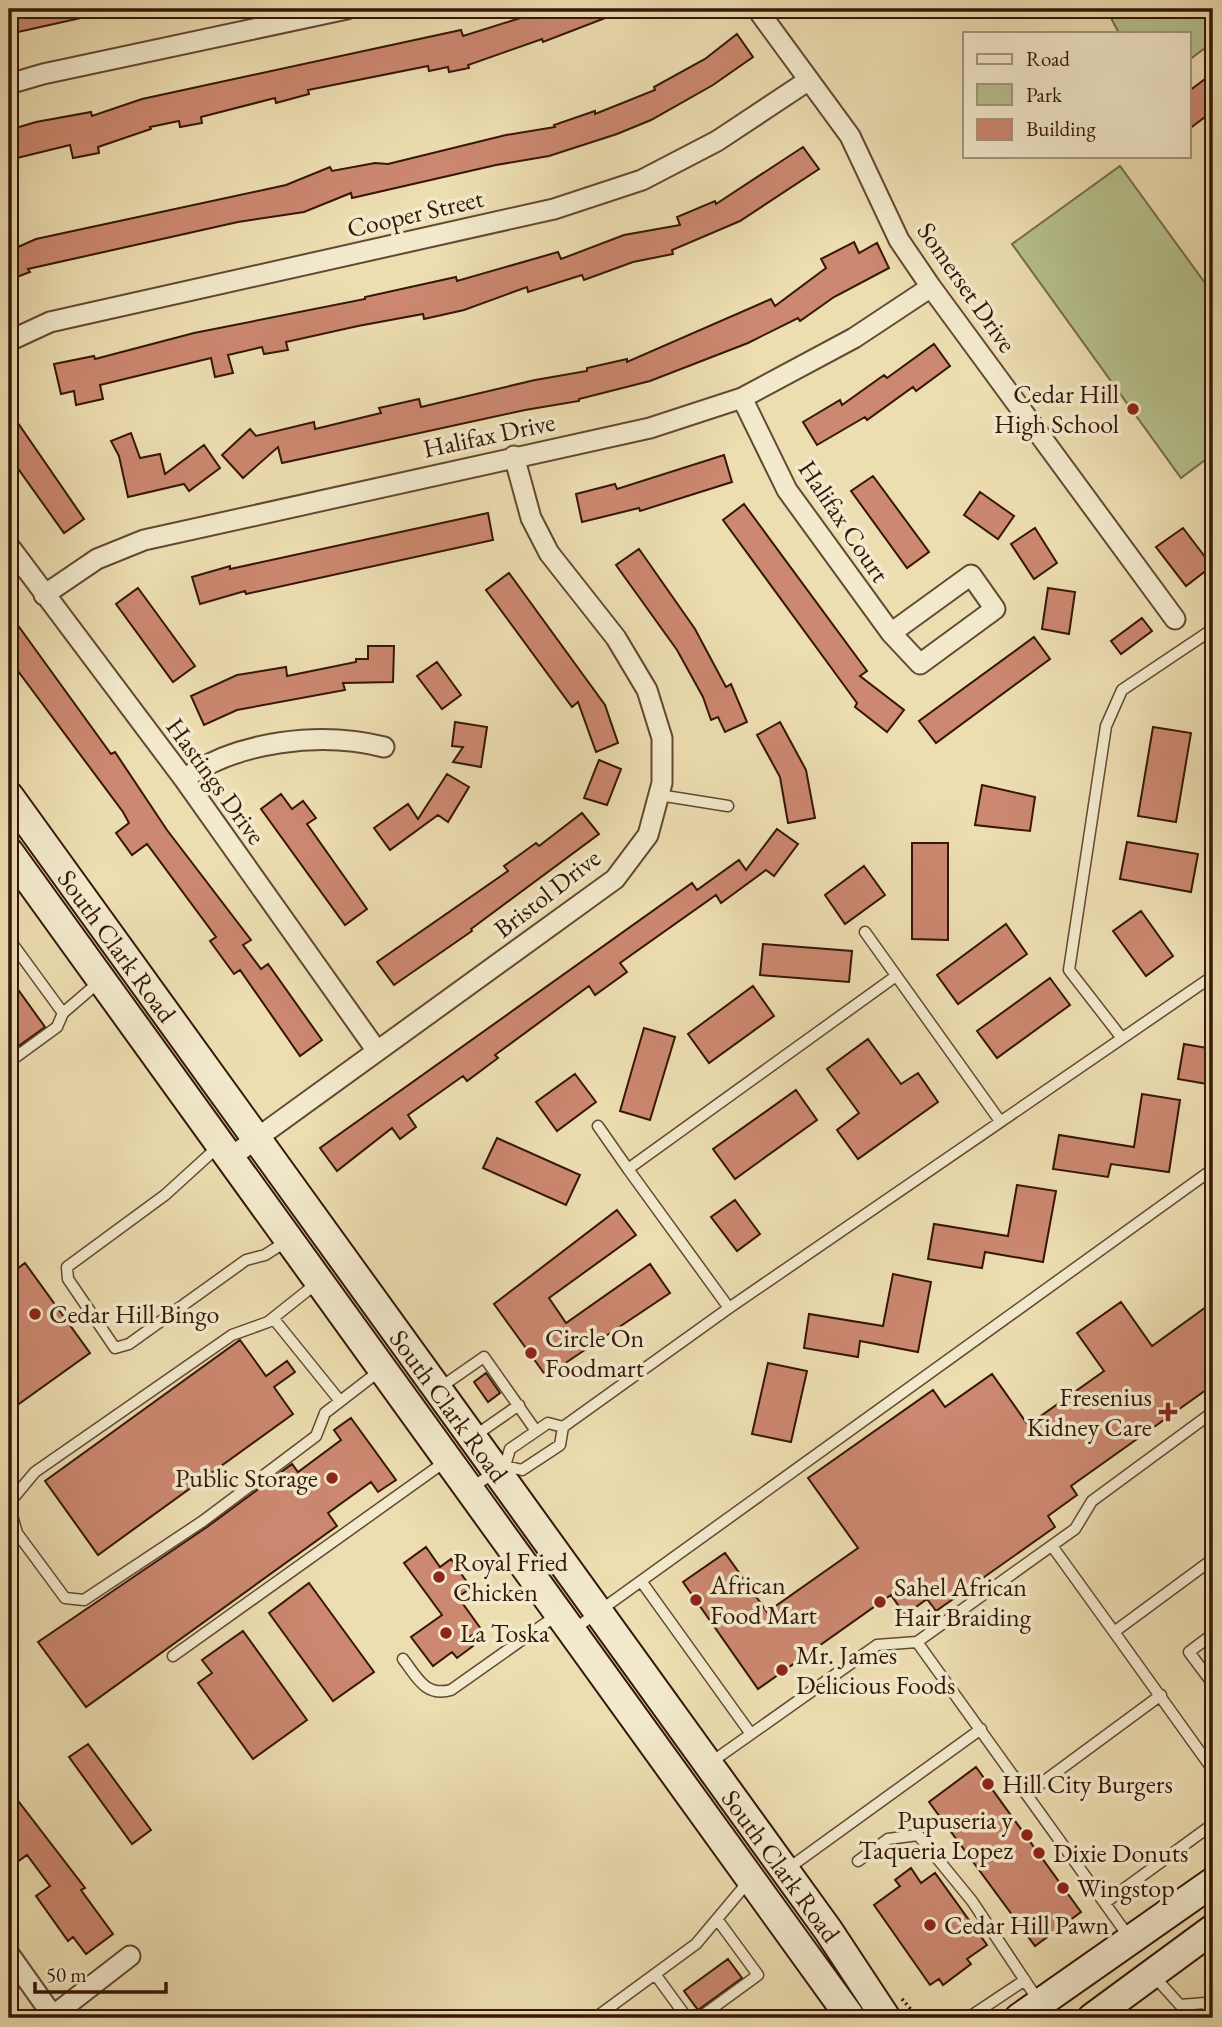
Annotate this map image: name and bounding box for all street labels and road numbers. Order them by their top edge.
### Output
street label: Cooper Street [344,181,486,245]
street label: Somerset Drive [910,215,1024,359]
street label: Halifax Drive [420,404,558,466]
street label: Halifax Court [791,453,897,589]
street label: Hastings Drive [159,711,273,851]
street label: Bristol Drive [487,841,607,945]
street label: South Clark Road [50,863,184,1030]
street label: South Clark Road [382,1323,516,1490]
street label: South Clark Road [714,1783,848,1950]

